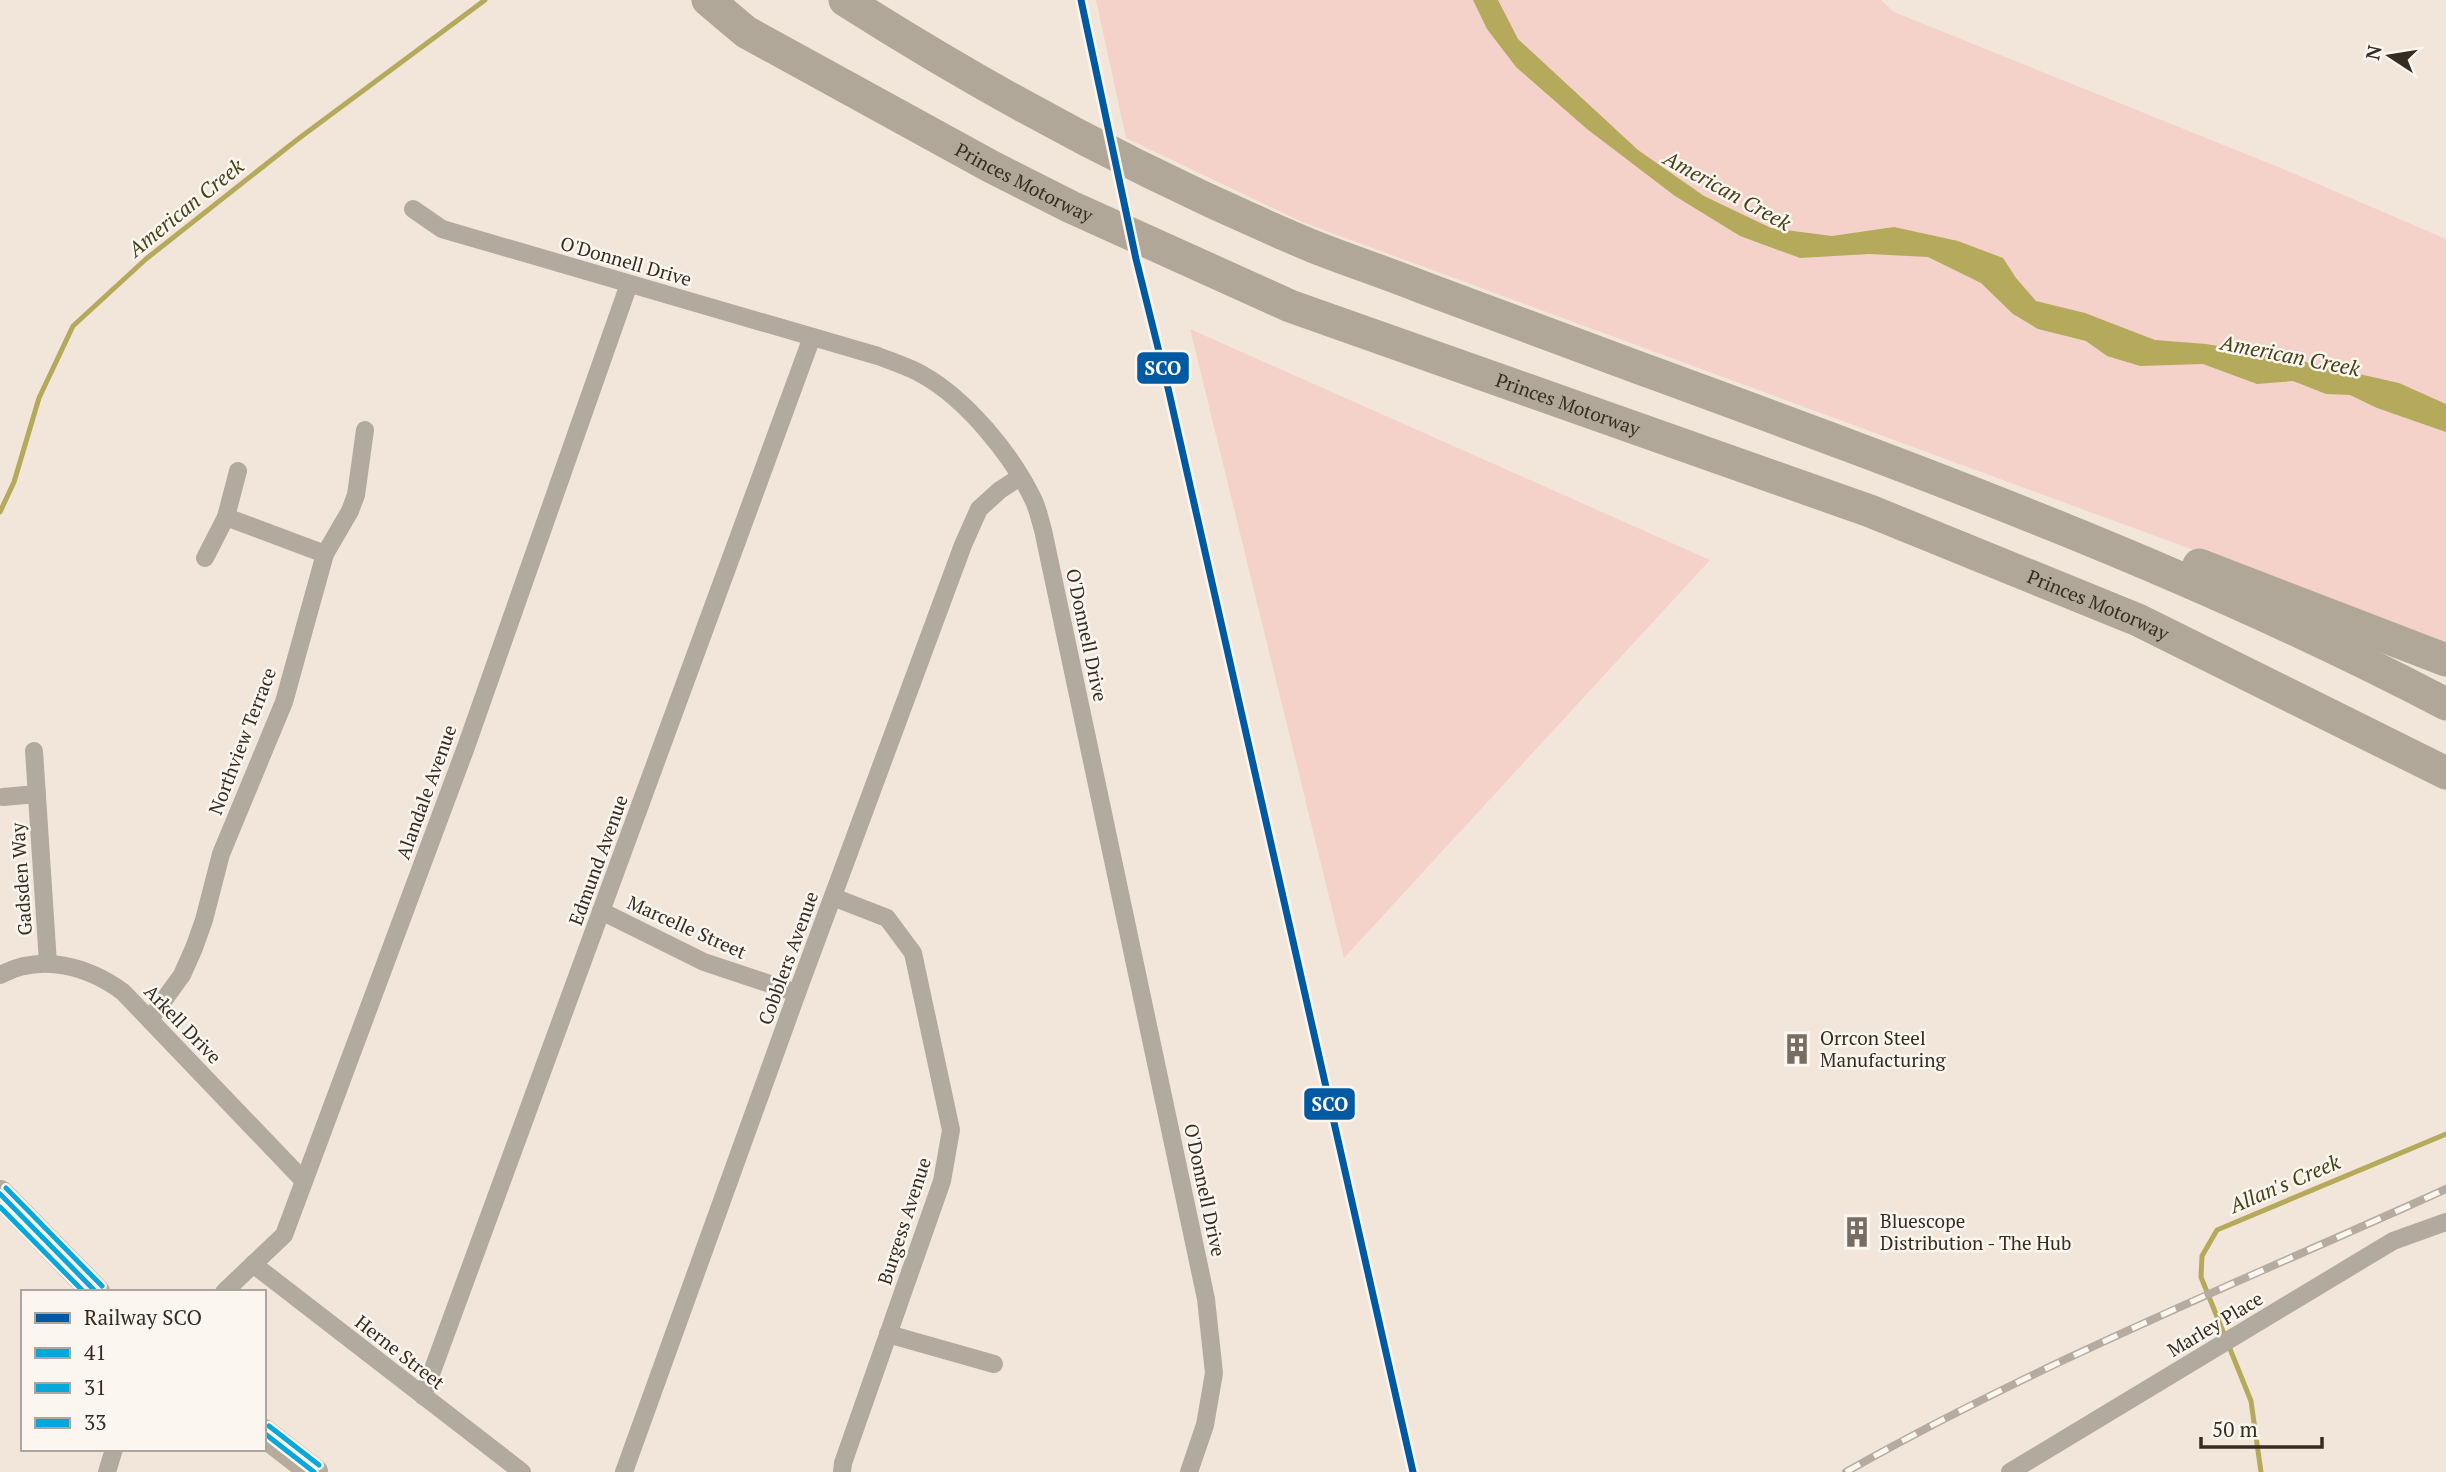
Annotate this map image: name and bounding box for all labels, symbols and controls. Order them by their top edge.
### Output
north arrow [2355,21,2425,91]
text: N [2359,42,2387,62]
street label: Princes Motorway [951,136,1098,228]
water label: American Creek [1657,143,1797,237]
water label: American Creek [120,151,250,264]
street label: O'Donnell Drive [558,230,695,291]
water label: American Creek [2216,327,2363,382]
line badge: SCO [1136,351,1190,385]
text: SCO [1145,355,1181,380]
street label: Princes Motorway [1493,367,1644,441]
street label: Princes Motorway [2024,563,2174,646]
street label: O'Donnell Drive [1061,566,1114,704]
street label: Northview Terrace [202,664,281,818]
street label: Alandale Avenue [390,721,461,863]
street label: Edmund Avenue [562,791,633,929]
street label: Gadsden Way [4,821,37,936]
street label: Cobblers Avenue [752,888,823,1028]
street label: Marcelle Street [624,889,751,964]
street label: Arkell Drive [139,979,227,1069]
place label: Orrcon Steel Manufacturing [1820,1025,1946,1072]
building icon: Orrcon Steel Manufacturing [1780,1032,1814,1066]
line badge: SCO [1303,1087,1356,1121]
text: SCO [1312,1091,1348,1116]
street label: O'Donnell Drive [1179,1121,1232,1259]
water label: Allan's Creek [2223,1147,2345,1220]
street label: Burgess Avenue [871,1154,936,1288]
place label: Bluescope Distribution - The Hub [1880,1208,2071,1255]
building icon: Bluescope Distribution - The Hub [1840,1215,1874,1249]
street label: Marley Place [2162,1285,2267,1362]
legend [21,1290,266,1451]
text: Railway SCO [84,1303,202,1331]
street label: Herne Street [351,1309,450,1394]
text: 41 [84,1338,106,1366]
text: 31 [84,1373,106,1401]
scale bar [2201,1406,2322,1450]
text: 33 [84,1408,106,1436]
text: 50 m [2212,1415,2258,1443]

